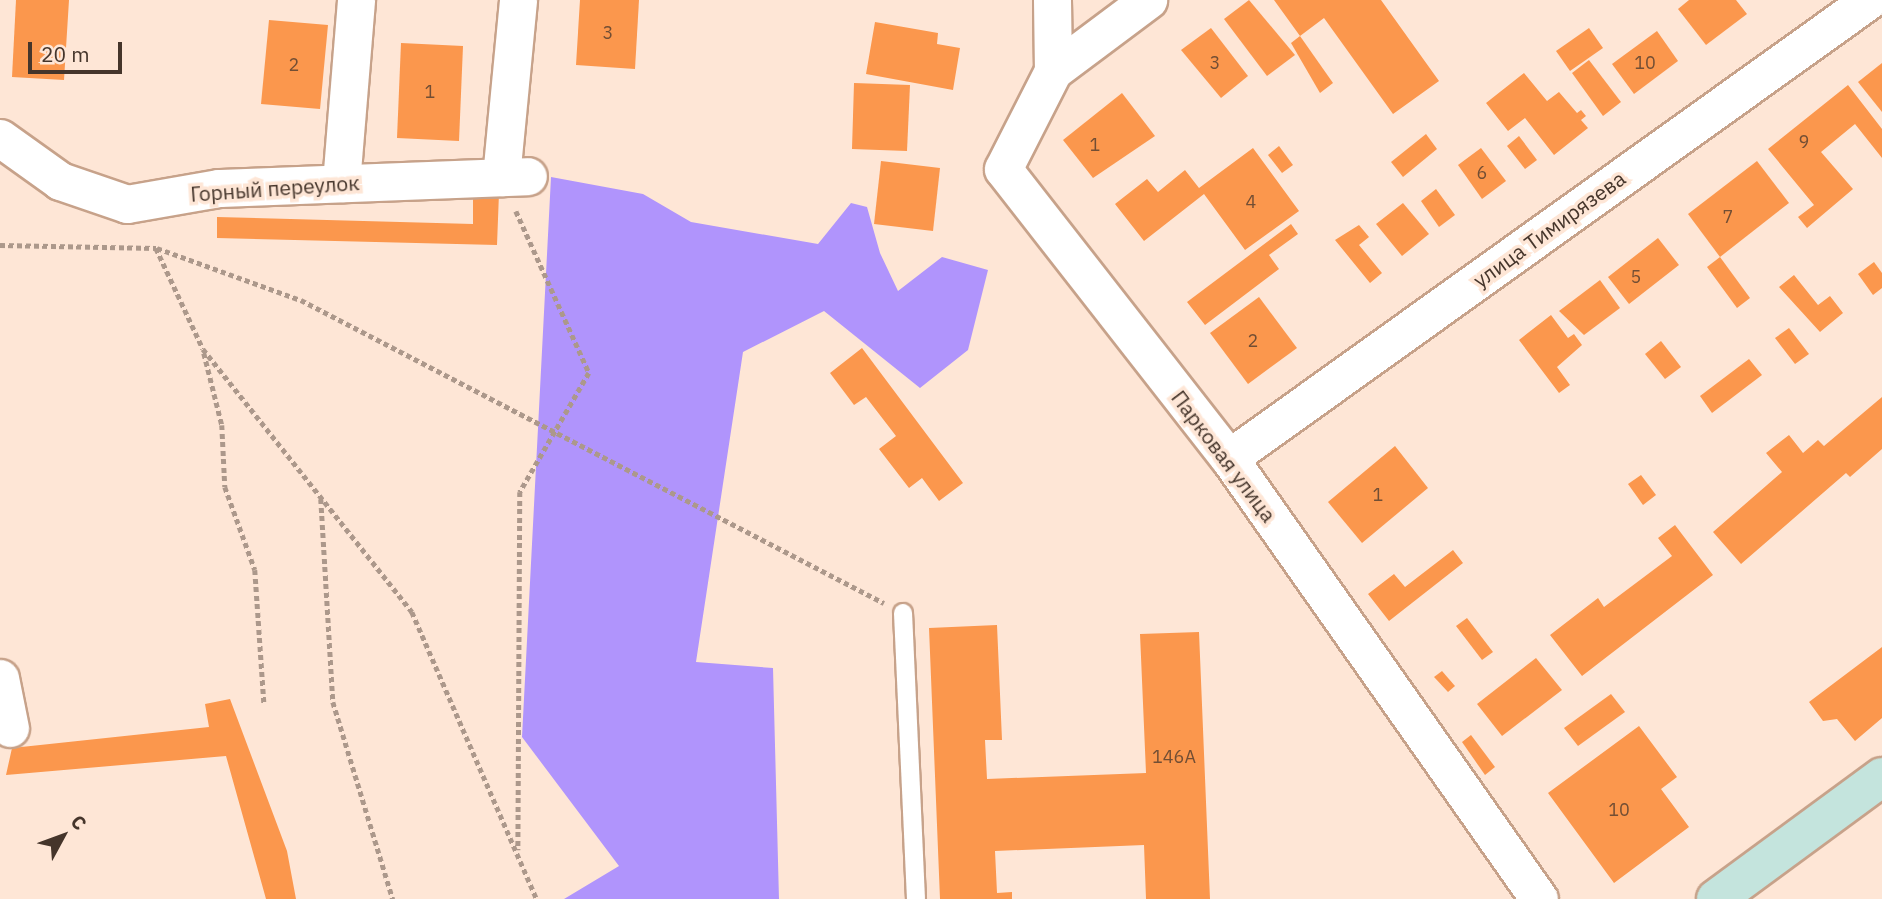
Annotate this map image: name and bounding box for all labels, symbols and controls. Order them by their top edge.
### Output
house number: 3 [603,22,613,44]
scale bar [32,28,126,72]
text: 20 m [41,40,90,68]
house number: 3 [1210,52,1220,74]
house number: 10 [1634,52,1656,74]
house number: 2 [289,54,299,76]
house number: 1 [425,81,435,103]
house number: 9 [1799,131,1809,153]
house number: 1 [1090,134,1100,156]
house number: 6 [1477,162,1487,184]
street label: улица Тимирязева [1468,165,1630,293]
street label: Горный переулок [189,170,361,206]
house number: 4 [1246,191,1256,213]
house number: 7 [1723,206,1733,228]
house number: 5 [1631,266,1641,288]
house number: 2 [1248,330,1258,352]
street label: Парковая улица [1166,385,1282,527]
house number: 1 [1373,484,1383,506]
house number: 146А [1152,746,1196,768]
house number: 10 [1608,799,1630,821]
north arrow [28,801,98,871]
text: С [66,810,92,835]

